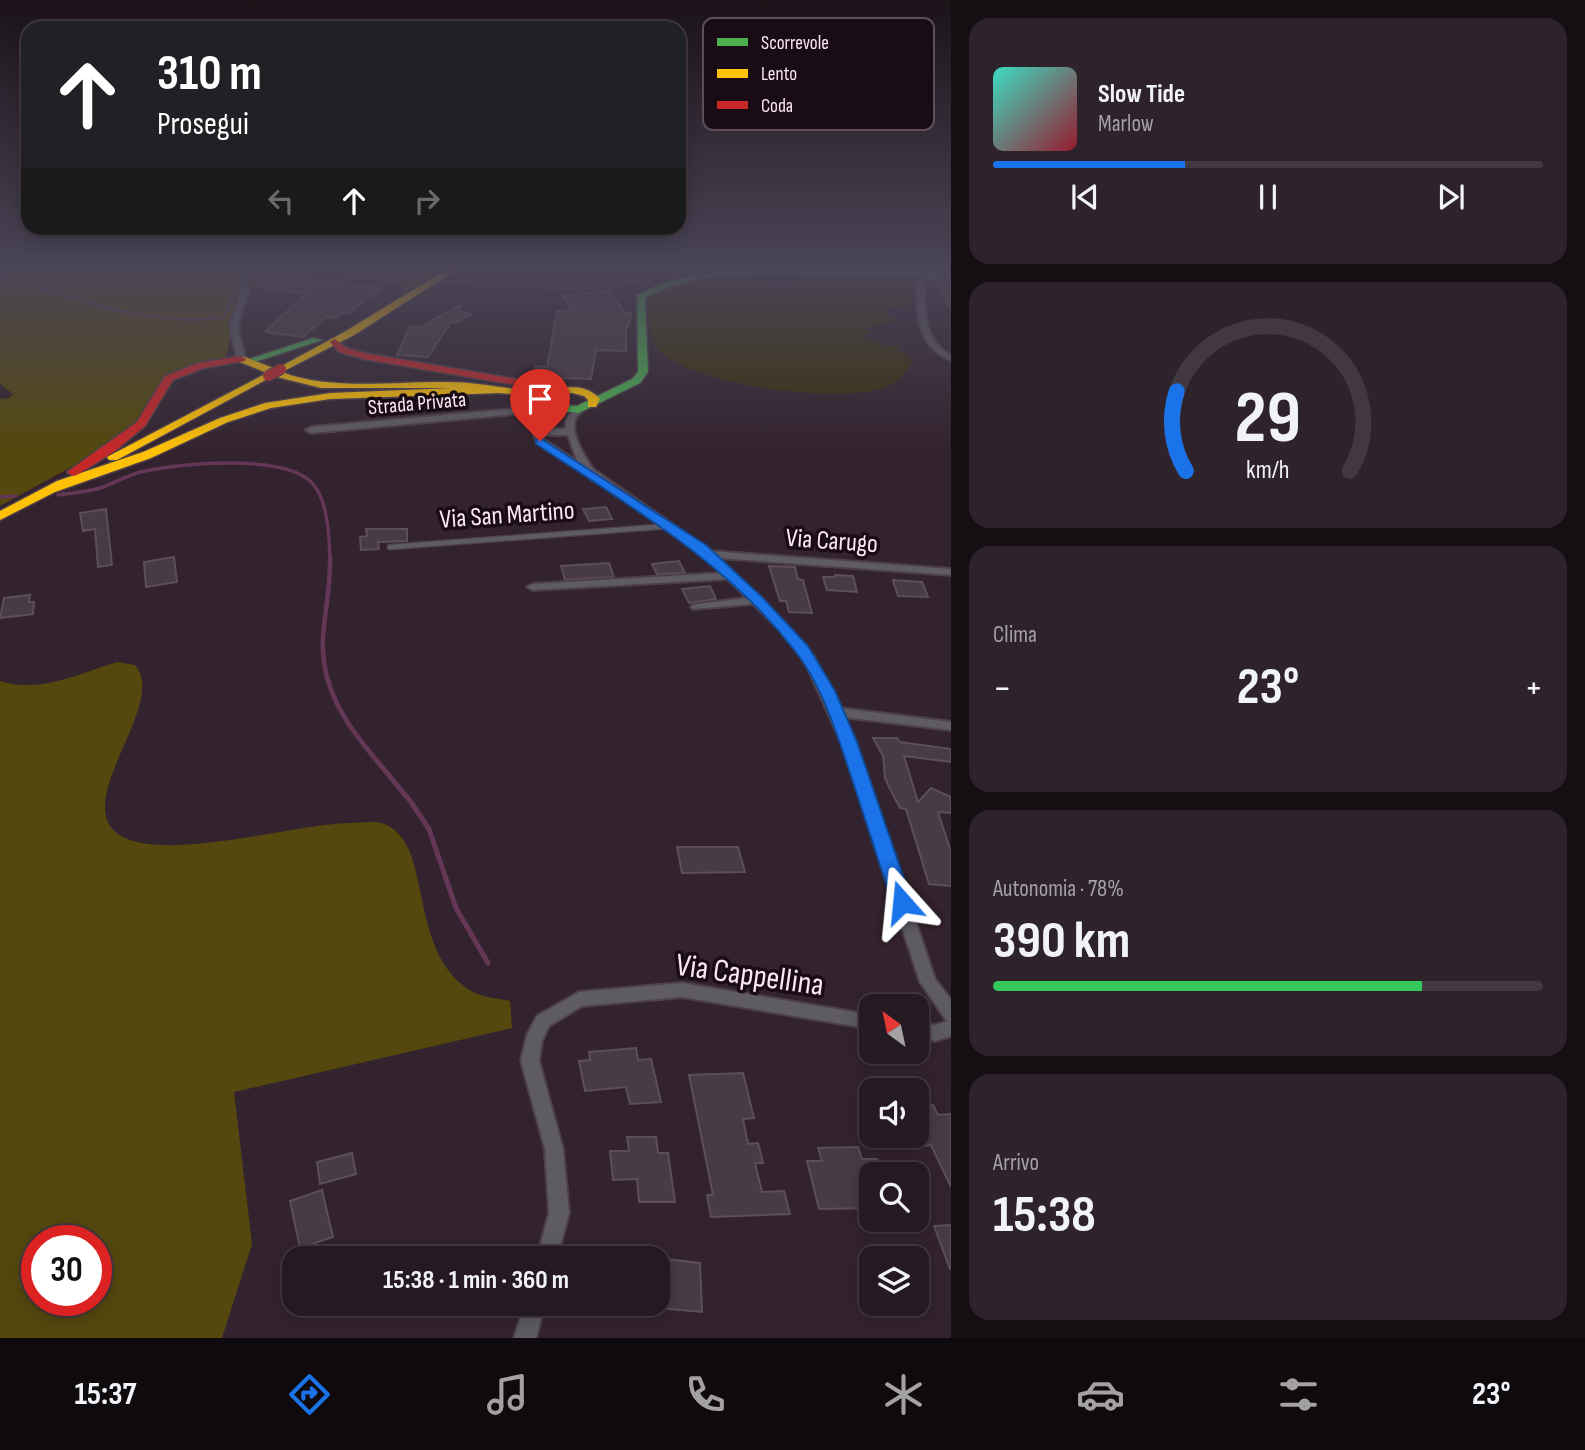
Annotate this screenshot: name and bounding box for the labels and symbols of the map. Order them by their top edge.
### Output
legend [703,18,934,130]
text: Scorrevole [761,32,829,55]
text: Lento [761,63,797,86]
text: Coda [761,95,793,118]
pin [510,369,570,441]
street label: Strada Privata [367,387,467,420]
street label: Via San Martino [439,495,576,536]
street label: Via Carugo [785,523,879,560]
position arrow [865,865,939,939]
street label: Via Cappellina [673,946,826,1005]
north arrow [859,994,929,1064]
speed limit sign: 30 [21,1225,112,1316]

